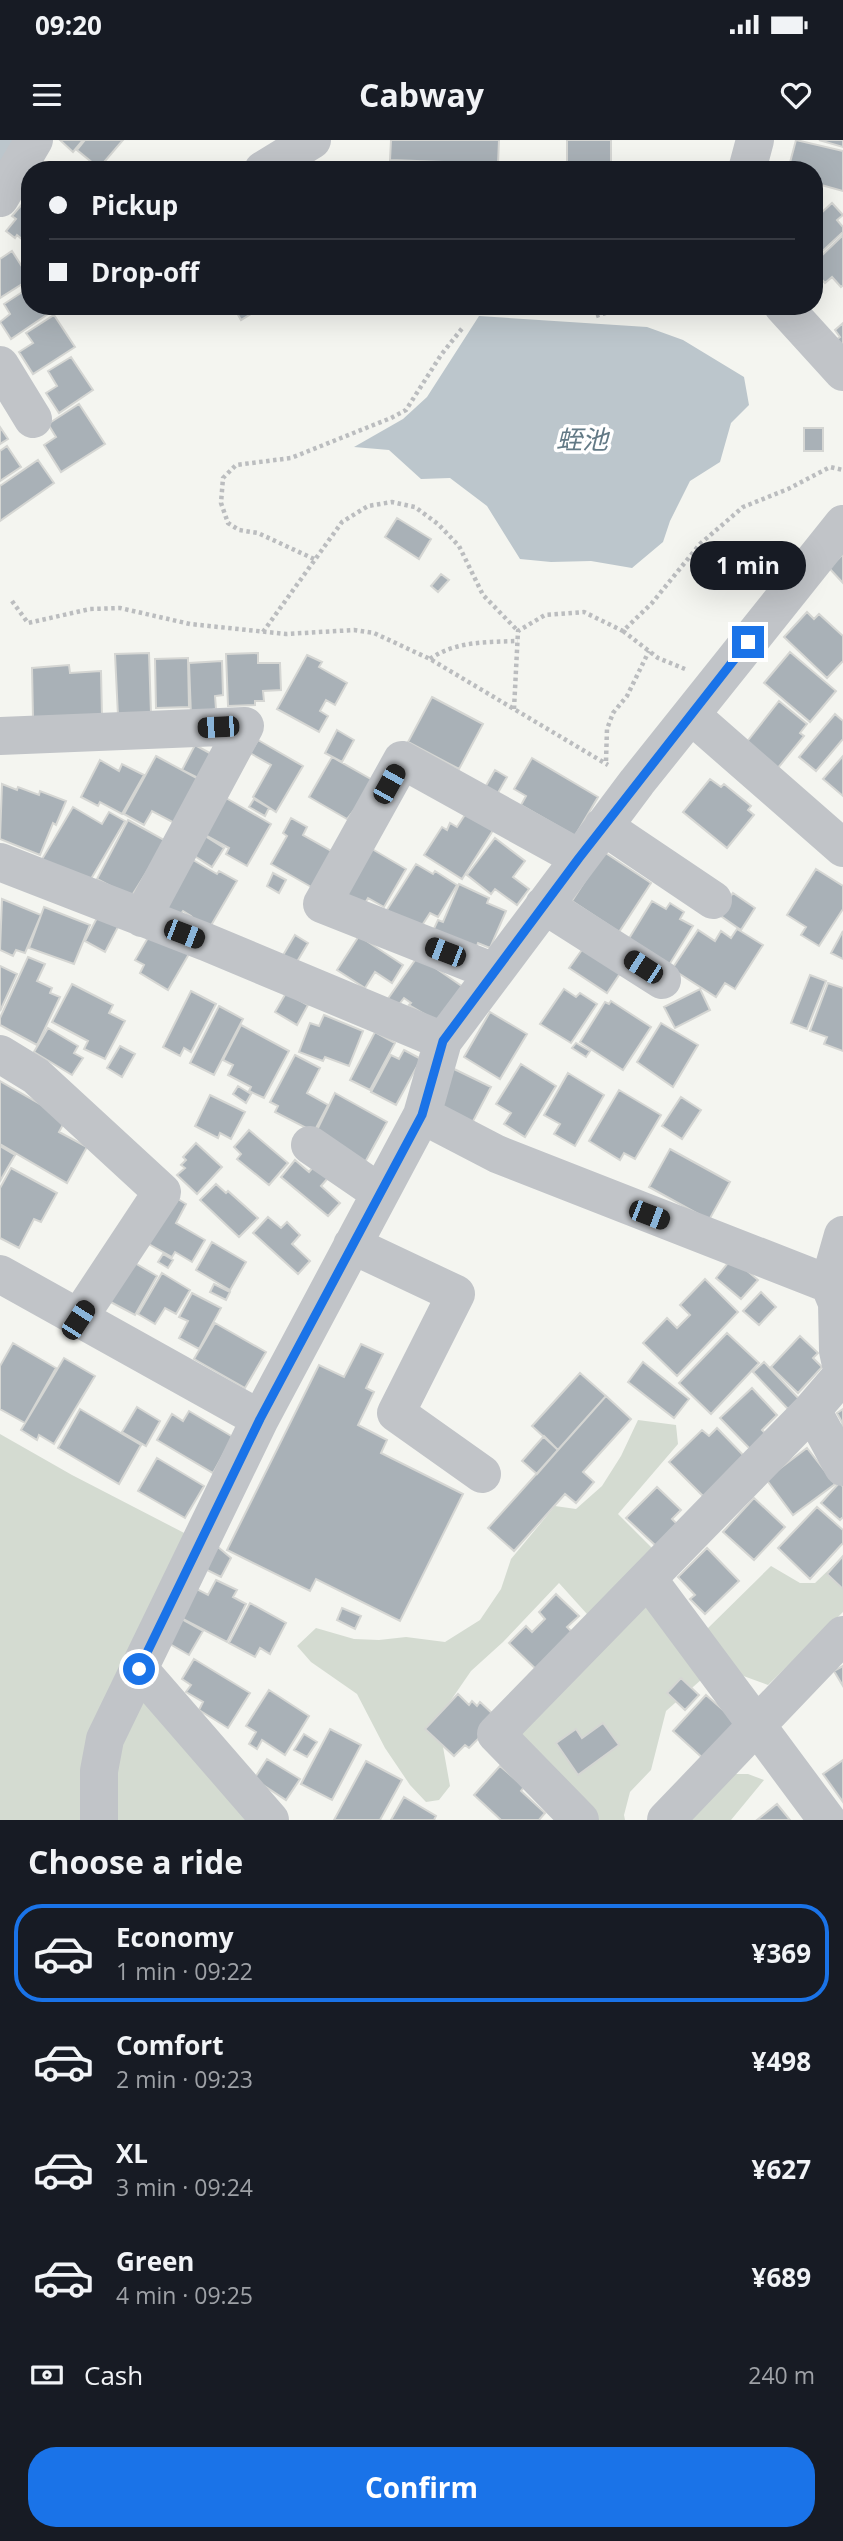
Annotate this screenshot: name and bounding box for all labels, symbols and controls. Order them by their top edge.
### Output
text: 09:20 [35,7,102,43]
text: Cabway [359,73,484,116]
icon: menu [28,76,66,114]
icon: heart [777,76,815,114]
text: Pickup [91,187,178,223]
text: Drop-off [91,254,199,290]
water label: 蛭池 [556,421,611,457]
callout: 1 min [690,540,806,589]
text: 1 min [716,549,780,581]
route end [732,626,764,658]
car [197,715,240,739]
car [370,761,409,807]
car [161,917,208,951]
car [422,935,469,969]
car [620,947,667,987]
car [626,1198,673,1232]
car [58,1297,99,1343]
route start [123,1653,155,1685]
text: Choose a ride [28,1840,243,1883]
text: Economy [116,1919,234,1955]
icon: car [32,1922,95,1985]
text: ¥369 [752,1935,811,1971]
text: 1 min · 09:22 [116,1955,253,1987]
text: Comfort [116,2027,223,2063]
icon: car [32,2030,95,2093]
text: ¥498 [752,2043,811,2079]
text: 2 min · 09:23 [116,2063,253,2095]
text: XL [116,2135,148,2171]
icon: car [32,2138,95,2201]
text: ¥627 [752,2151,811,2187]
text: 3 min · 09:24 [116,2171,253,2203]
text: Green [116,2243,194,2279]
icon: car [32,2246,95,2309]
text: ¥689 [752,2259,811,2295]
text: 4 min · 09:25 [116,2279,253,2311]
icon: cash [28,2356,66,2394]
text: Cash [84,2357,143,2393]
text: 240 m [748,2359,815,2391]
button: Confirm [28,2447,815,2527]

